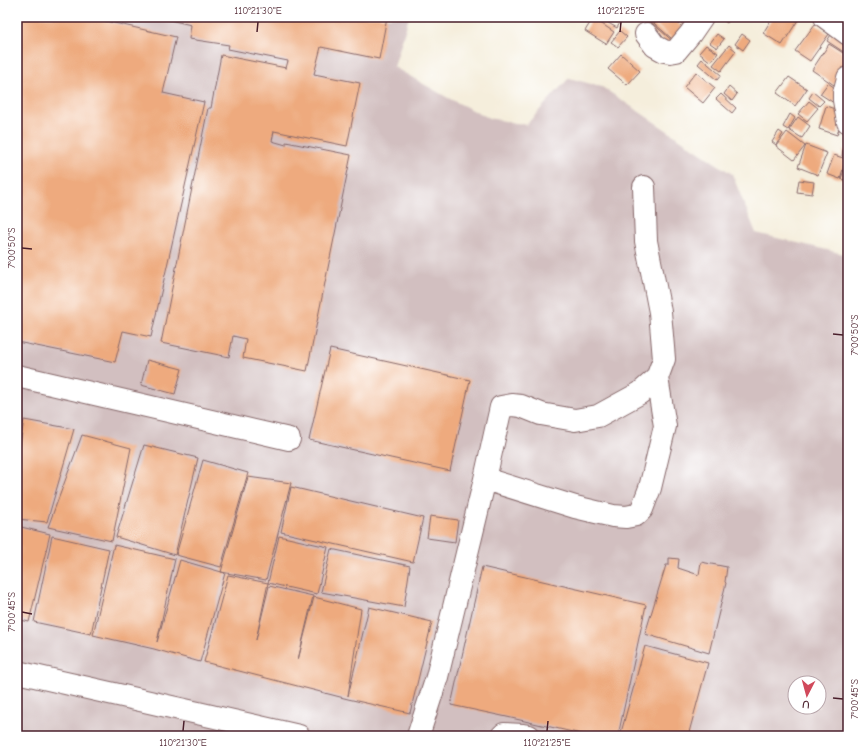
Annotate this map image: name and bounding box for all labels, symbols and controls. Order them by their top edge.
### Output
text: 110°21'30"E [234,5,282,17]
text: 110°21'25"E [597,5,645,17]
text: 7°00'50"S [6,227,18,269]
text: 7°00'50"S [849,314,861,356]
text: 7°00'45"S [6,592,18,632]
north arrow [787,675,827,715]
text: 7°00'45"S [849,679,861,719]
text: U [802,698,810,711]
text: 110°21'30"E [159,737,207,749]
text: 110°21'25"E [523,737,571,749]

